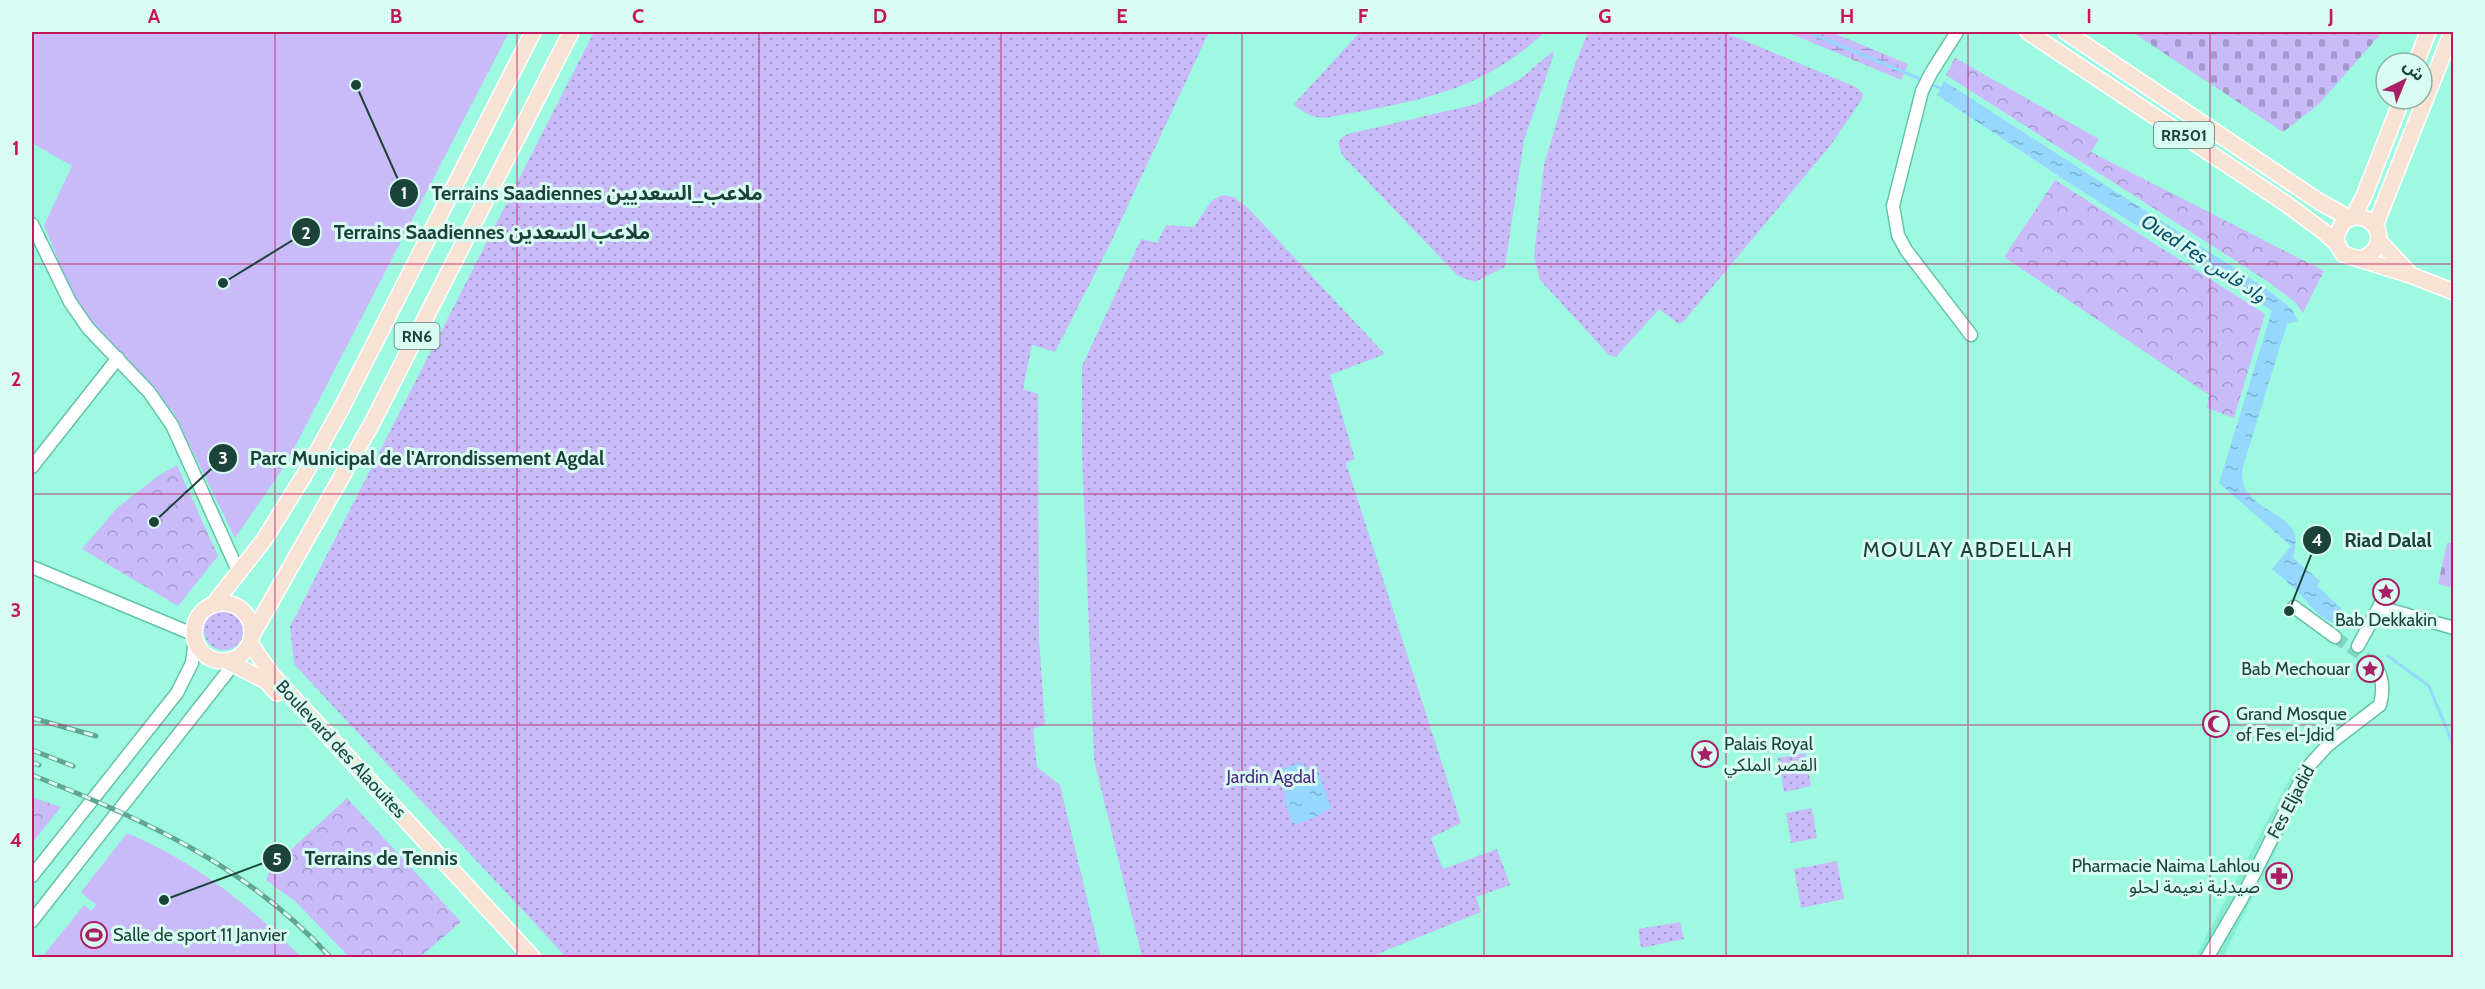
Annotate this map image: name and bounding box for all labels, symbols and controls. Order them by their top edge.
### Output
text: A [148,4,161,28]
text: B [390,4,402,28]
text: C [632,4,644,28]
text: D [873,4,887,28]
text: E [1116,4,1128,28]
text: F [1358,4,1369,28]
text: G [1598,4,1612,28]
text: H [1840,4,1854,28]
text: I [2086,4,2092,28]
text: J [2327,4,2334,28]
north arrow [2374,51,2434,111]
text: ش [2399,56,2428,85]
road number: RR501 [2154,122,2214,148]
text: 1 [12,136,20,160]
callout: Terrains Saadiennes ملاعب_السعديين [389,174,774,212]
text: Terrains Saadiennes ملاعب_السعديين [431,181,763,205]
text: 1 [401,182,407,204]
water label: Oued Fes واد فاس [2137,209,2271,307]
callout: Terrains Saadiennes ملاعب السعدين [291,213,662,251]
text: Terrains Saadiennes ملاعب السعدين [334,220,650,244]
text: 2 [301,222,311,244]
road number: RN6 [394,323,440,349]
text: 2 [11,367,21,391]
callout: Parc Municipal de l'Arrondissement Agdal [208,439,617,477]
text: Parc Municipal de l'Arrondissement Agdal [250,446,604,470]
text: 3 [218,447,228,469]
callout: Riad Dalal [2302,521,2444,559]
text: Riad Dalal [2344,528,2432,552]
text: 4 [2311,529,2323,551]
district label: MOULAY ABDELLAH [1863,537,2073,562]
place icon: Bab Dekkakin [2371,577,2401,607]
text: 3 [11,598,21,622]
place label: Bab Dekkakin [2335,609,2437,631]
place icon: Bab Mechouar [2355,654,2385,684]
place label: Bab Mechouar [2241,658,2350,680]
street label: Boulevard des Alaouites [271,675,411,823]
place label: Grand Mosque of Fes el-Jdid [2236,703,2347,746]
mosque icon: Grand Mosque of Fes el-Jdid [2201,709,2231,739]
place label: Palais Royal القصر الملكي [1724,733,1817,778]
place icon: Palais Royal القصر الملكي [1690,739,1720,769]
street label: Fes Eljadid [2263,762,2319,842]
park label: Jardin Agdal [1225,766,1316,788]
text: 4 [10,828,22,852]
callout: Terrains de Tennis [262,839,469,877]
text: Terrains de Tennis [304,846,458,870]
text: 5 [272,848,282,870]
place label: Pharmacie Naima Lahlou صيدلية نعيمة لحلو [2072,855,2260,898]
pharmacy icon: Pharmacie Naima Lahlou صيدلية نعيمة لحلو [2264,861,2294,891]
sports icon: Salle de sport 11 Janvier [79,920,109,950]
place label: Salle de sport 11 Janvier [113,924,287,946]

